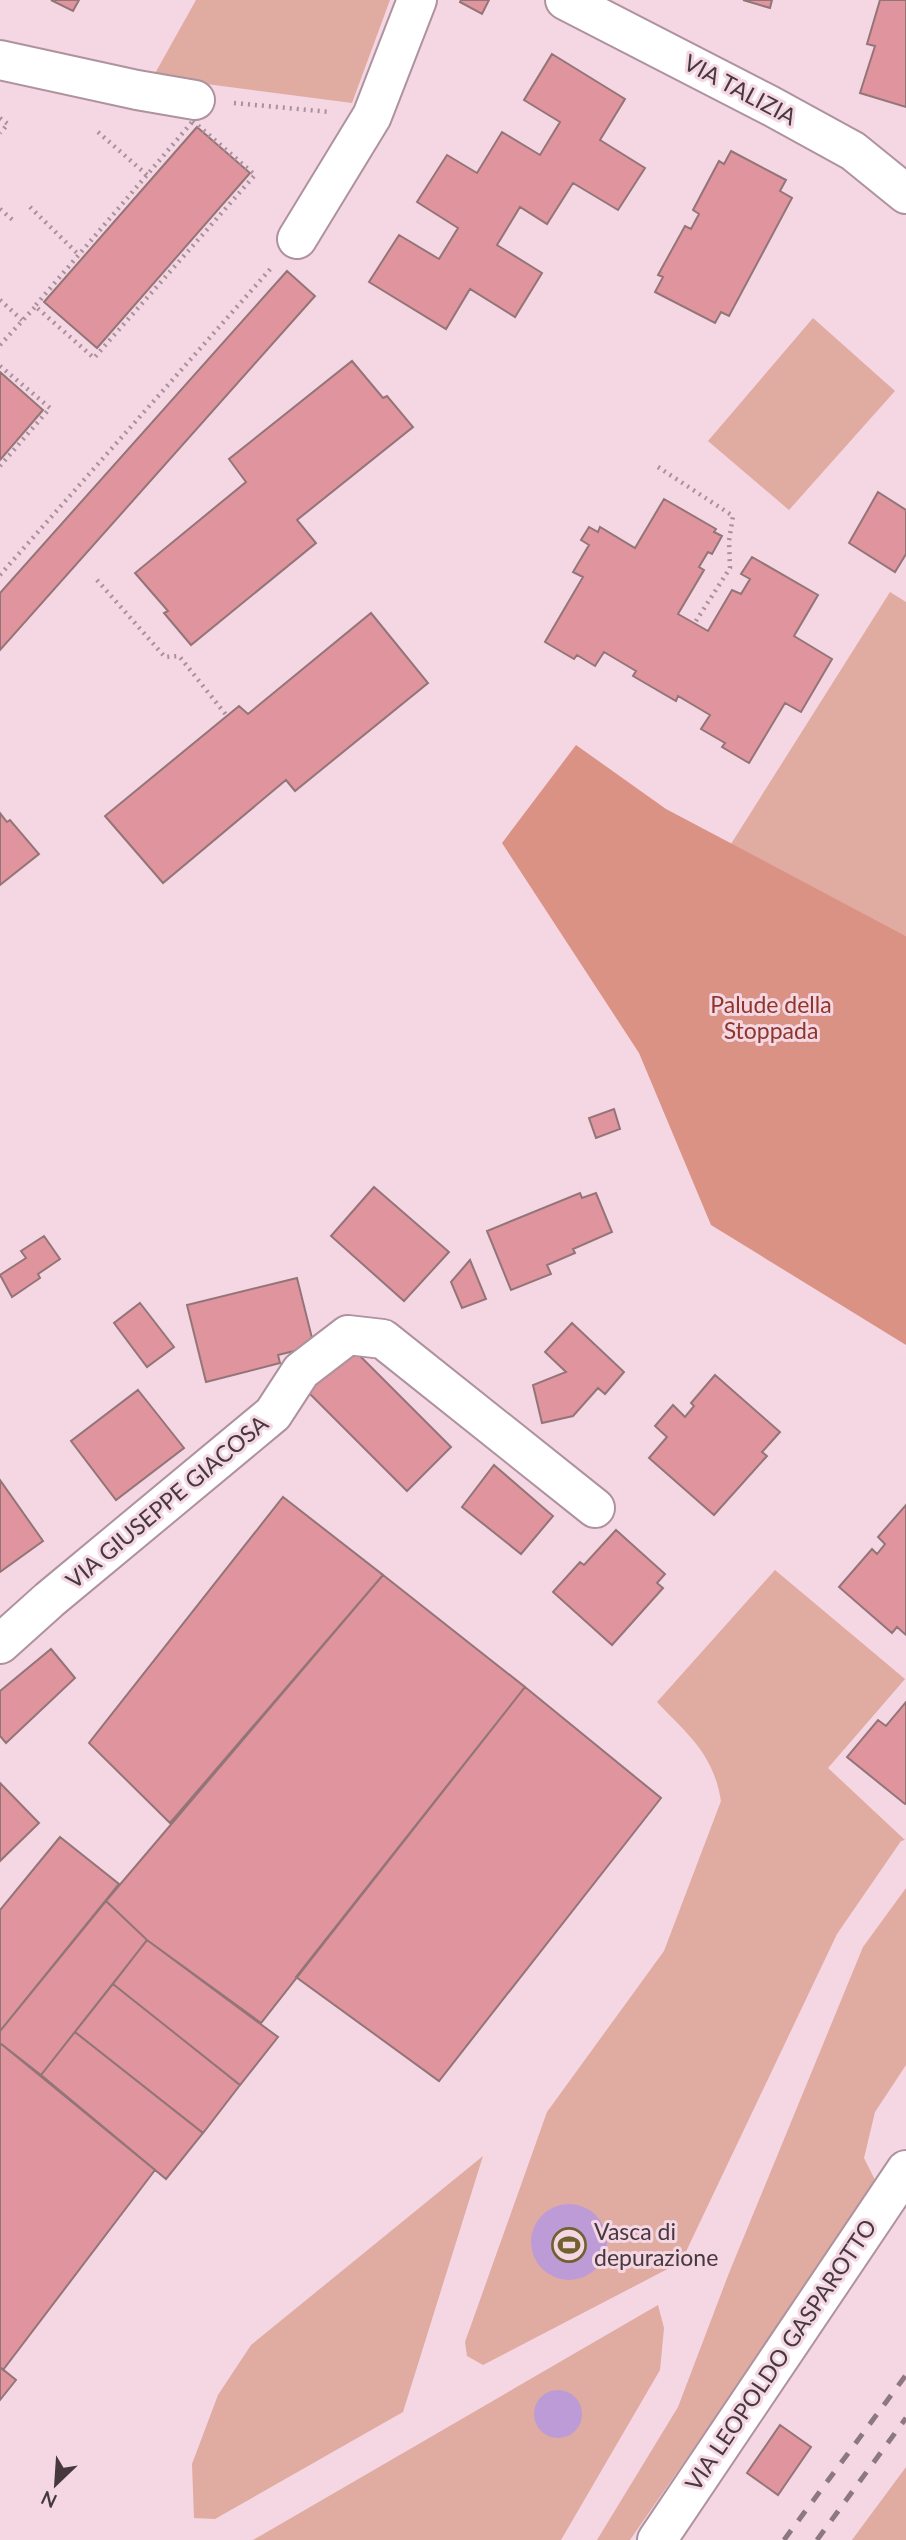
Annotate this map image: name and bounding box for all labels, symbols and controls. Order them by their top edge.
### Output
street label: VIA TALIZIA [679,48,802,131]
park label: Palude della Stoppada [710,990,832,1044]
street label: VIA GIUSEPPE GIACOSA [60,1408,273,1594]
street label: VIA LEOPOLDO GASPAROTTO [679,2213,882,2495]
place label: Vasca di depurazione [594,2217,718,2271]
sports icon: Vasca di depurazione [550,2226,588,2264]
north arrow [21,2449,91,2519]
text: N [37,2486,60,2513]

